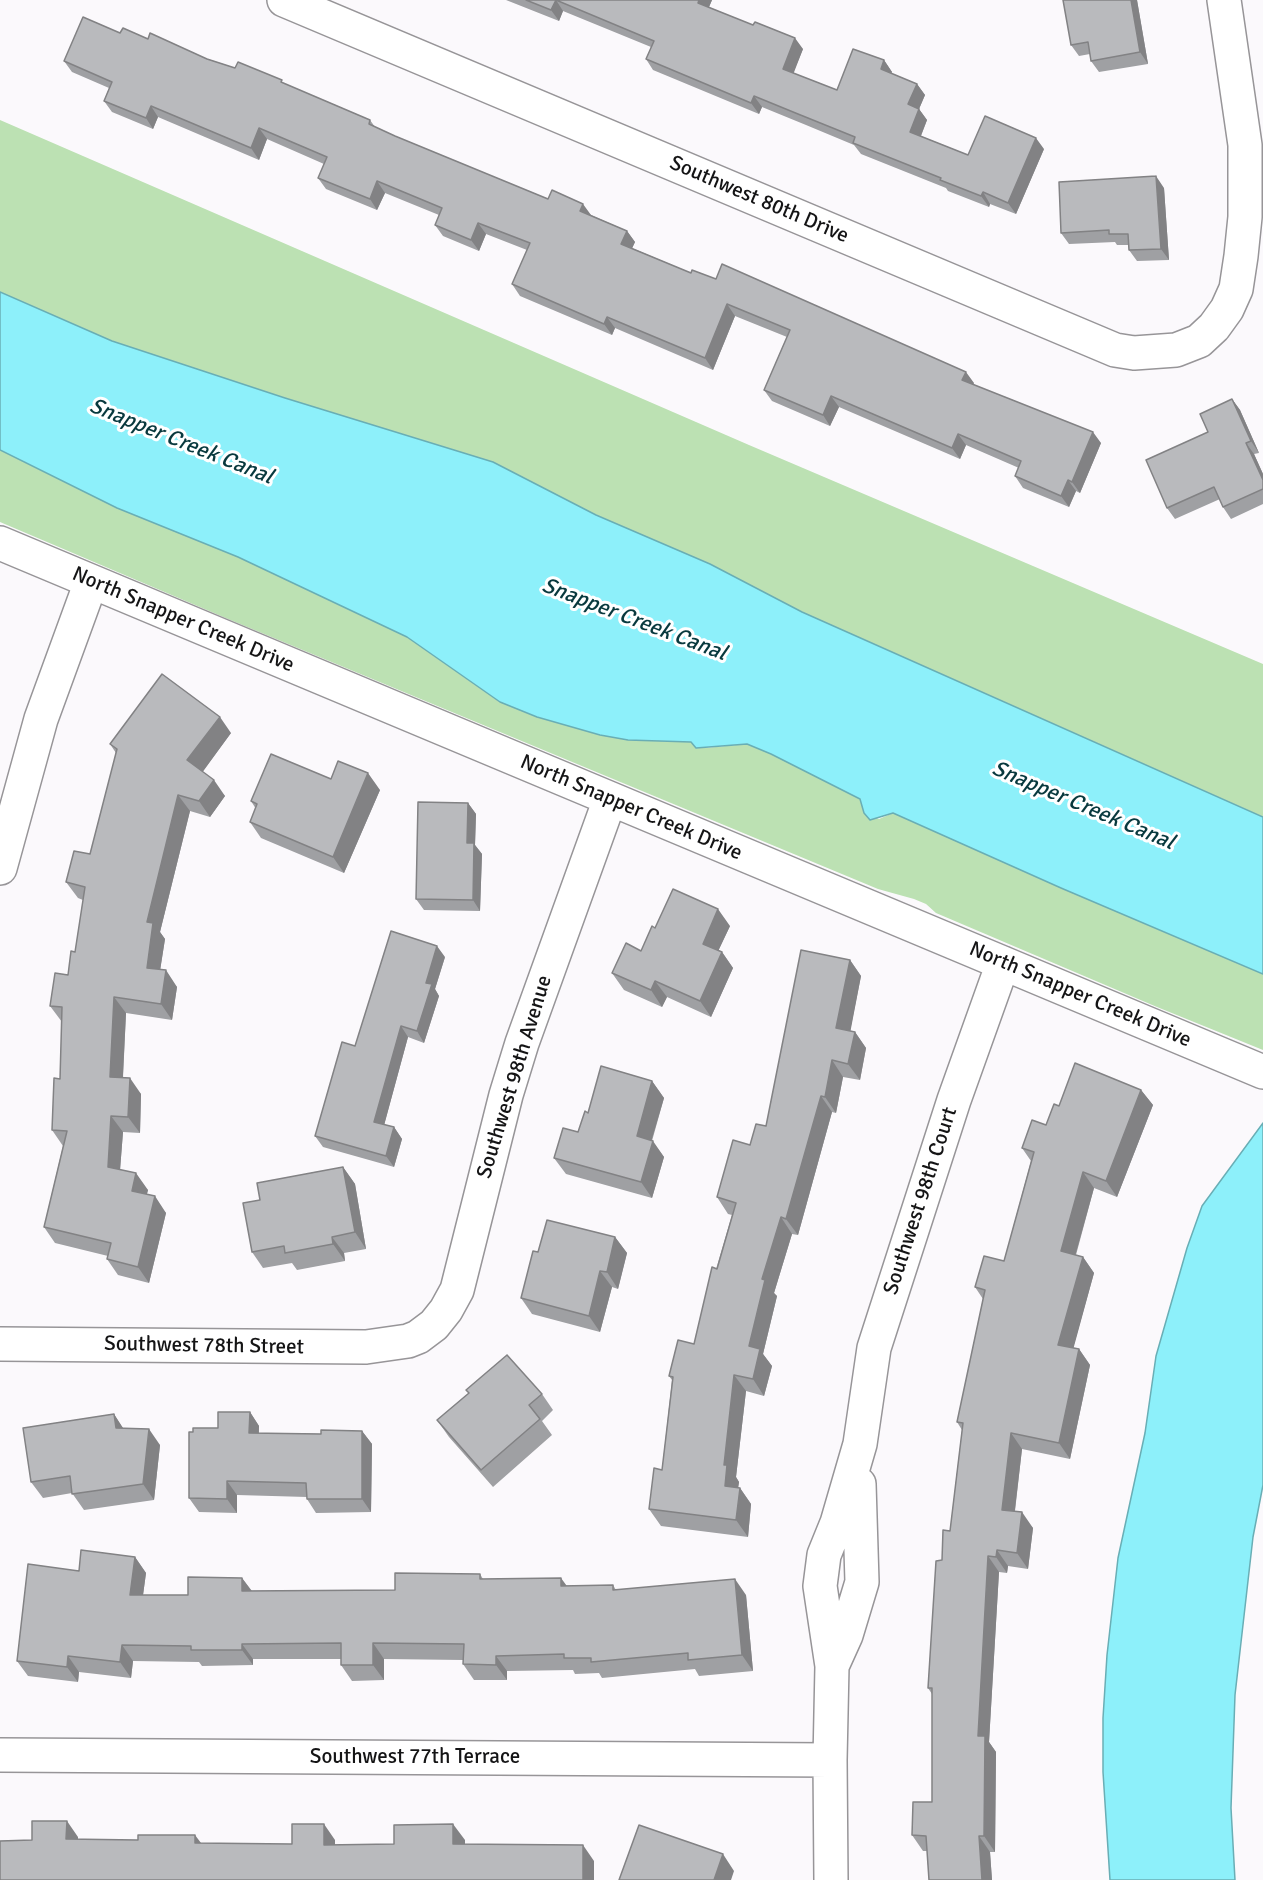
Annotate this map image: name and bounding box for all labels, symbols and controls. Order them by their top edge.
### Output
street label: Southwest 80th Drive [666,151,852,249]
water label: Snapper Creek Canal [85,393,277,491]
street label: North Snapper Creek Drive [68,562,298,678]
water label: Snapper Creek Canal [538,573,730,667]
street label: North Snapper Creek Drive [516,750,746,866]
water label: Snapper Creek Canal [988,756,1178,856]
street label: North Snapper Creek Drive [965,937,1195,1053]
street label: Southwest 98th Avenue [472,972,558,1182]
street label: Southwest 98th Court [879,1104,963,1298]
street label: Southwest 78th Street [104,1332,304,1360]
street label: Southwest 77th Terrace [310,1744,520,1770]

